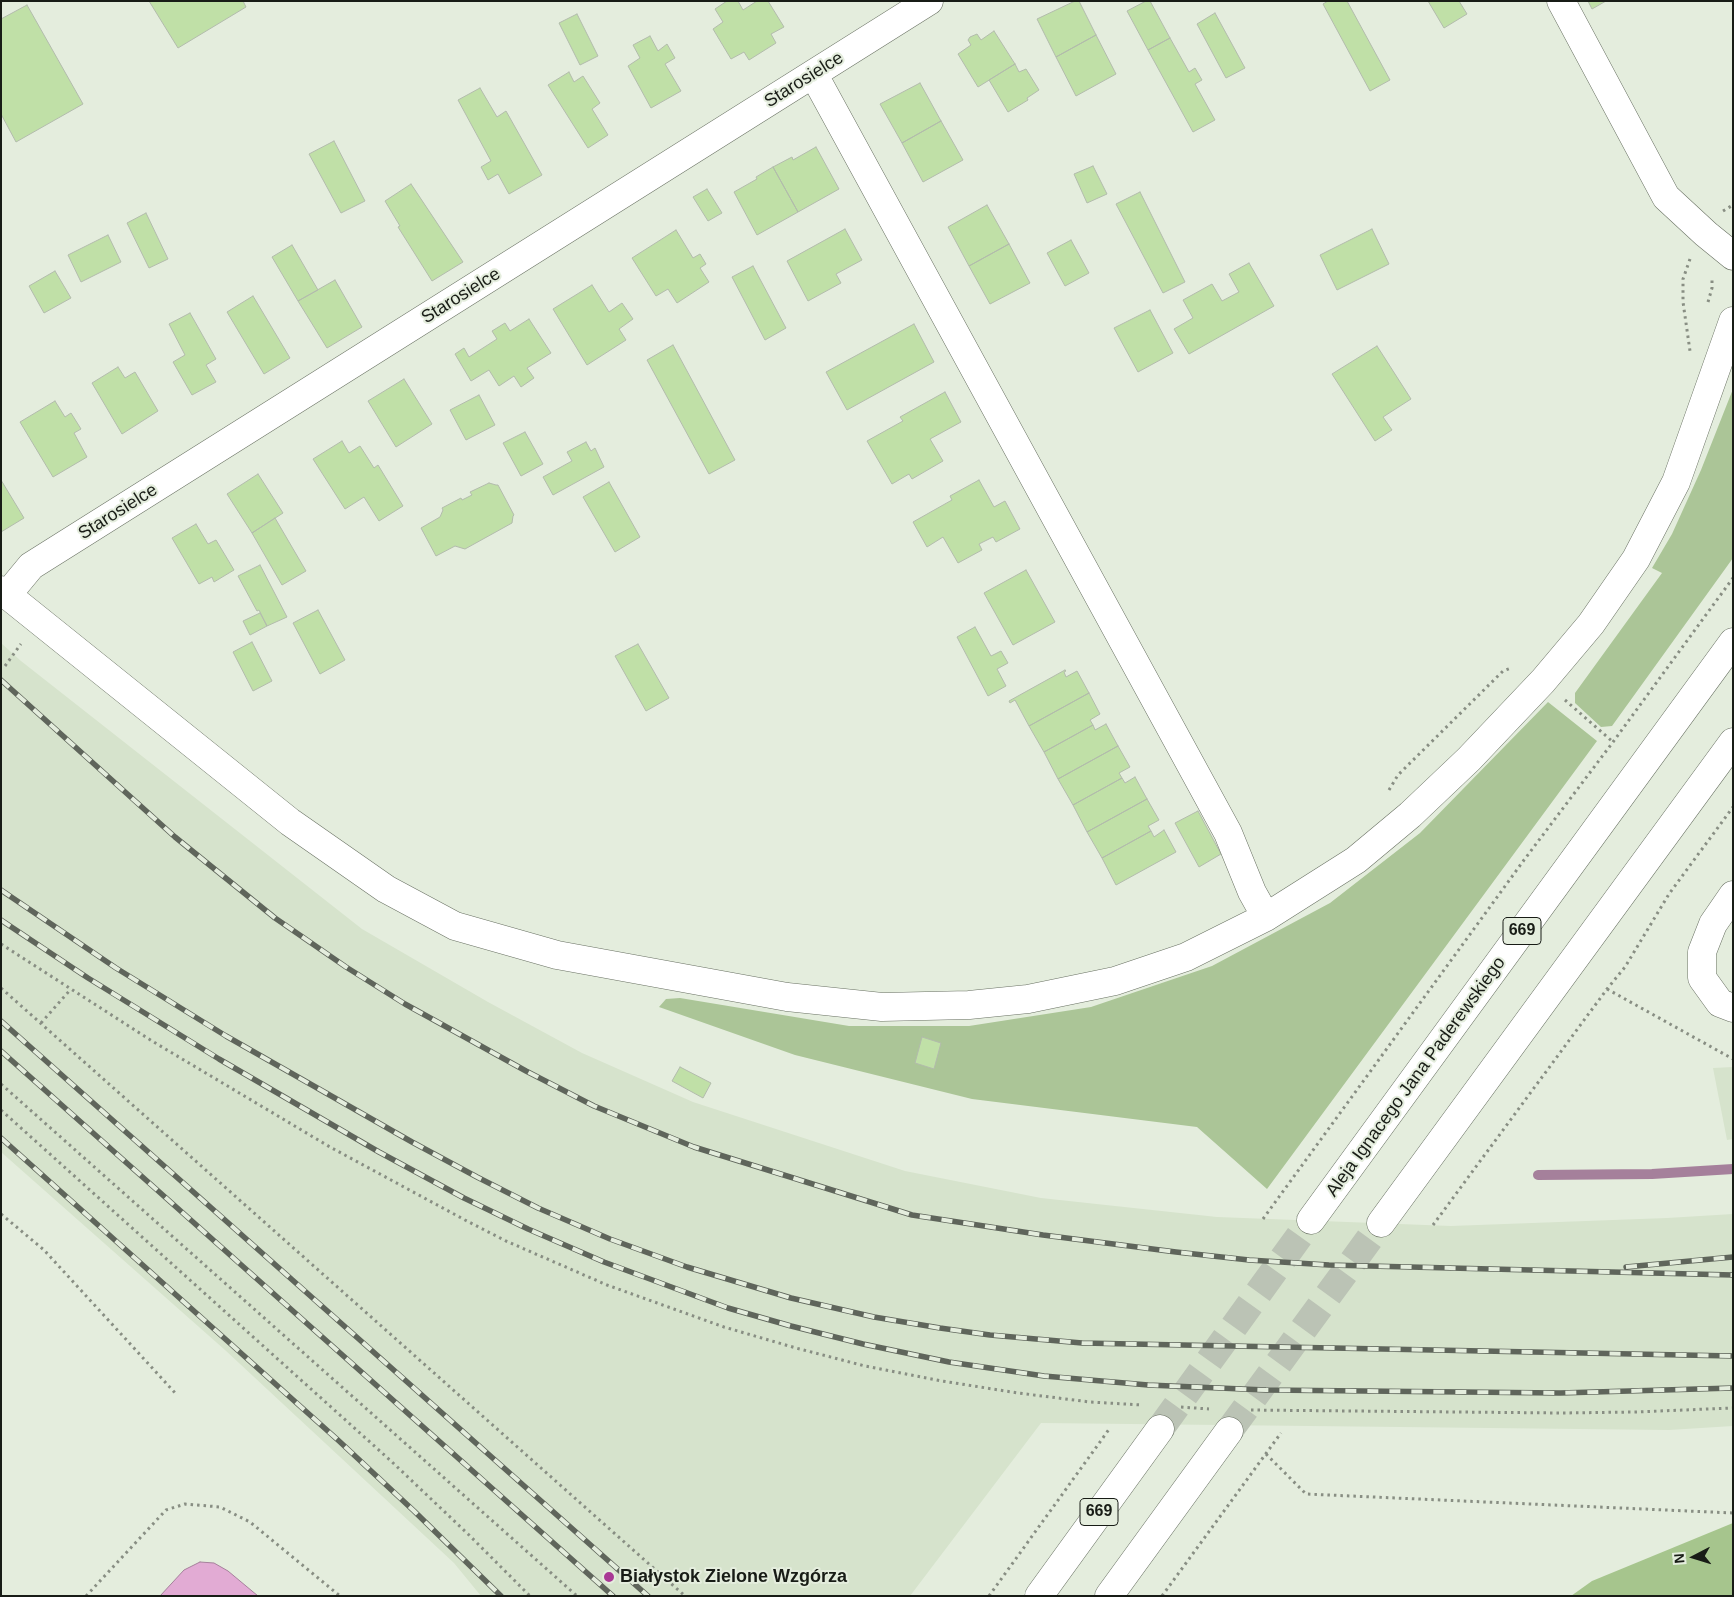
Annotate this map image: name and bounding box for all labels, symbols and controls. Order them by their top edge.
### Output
street label: Starosielce [761,47,847,113]
street label: Starosielce [418,263,504,329]
street label: Starosielce [75,479,161,545]
road number: 669 [1503,918,1541,944]
street label: Aleja Ignacego Jana Paderewskiego [1322,953,1510,1201]
road number: 669 [1080,1498,1118,1525]
north arrow [1669,1532,1719,1582]
text: N [1671,1553,1687,1564]
place label: Białystok Zielone Wzgórza [620,1566,847,1588]
marker: Białystok Zielone Wzgórza [602,1570,616,1584]

